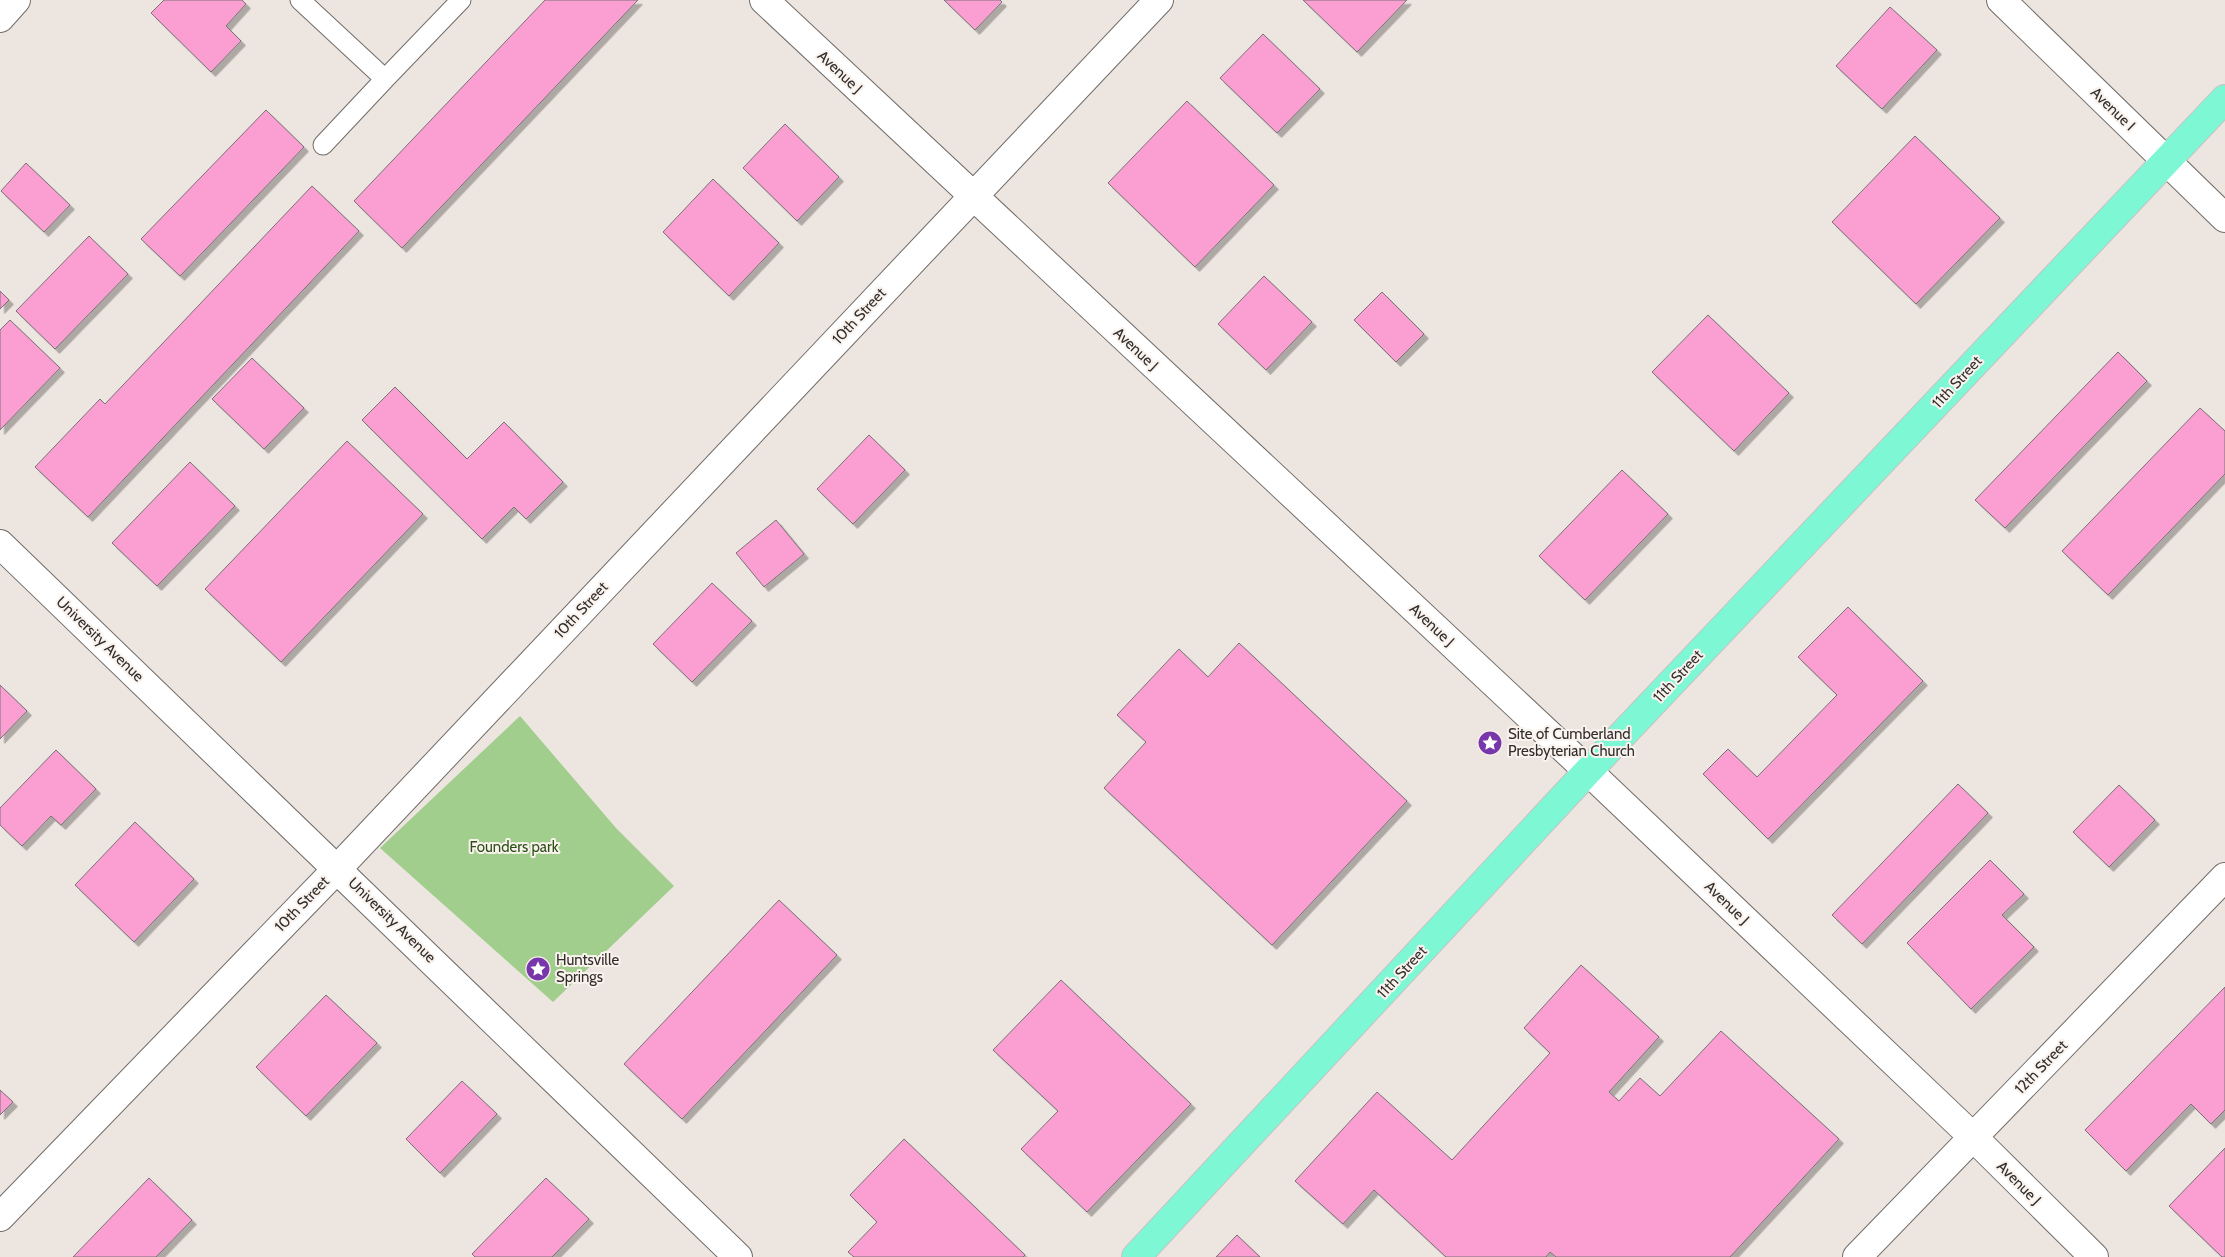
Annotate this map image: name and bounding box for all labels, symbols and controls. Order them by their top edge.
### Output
street label: Avenue J [814,47,866,97]
street label: Avenue I [2087,84,2139,134]
street label: 10th Street [828,284,890,348]
street label: Avenue J [1110,324,1162,374]
street label: 11th Street [1928,352,1986,412]
street label: 10th Street [550,578,612,642]
street label: University Avenue [52,593,148,686]
street label: Avenue J [1406,600,1458,650]
street label: 11th Street [1649,646,1707,706]
place label: Site of Cumberland Presbyterian Church [1508,725,1635,760]
place icon: Site of Cumberland Presbyterian Church [1477,730,1503,756]
park label: Founders park [469,838,559,856]
street label: 10th Street [271,872,333,936]
street label: University Avenue [344,874,440,967]
street label: Avenue J [1701,878,1753,928]
street label: 11th Street [1373,942,1431,1002]
place label: Huntsville Springs [556,951,619,986]
place icon: Huntsville Springs [525,956,551,982]
street label: 12th Street [2011,1036,2071,1098]
street label: Avenue J [1993,1157,2045,1209]

